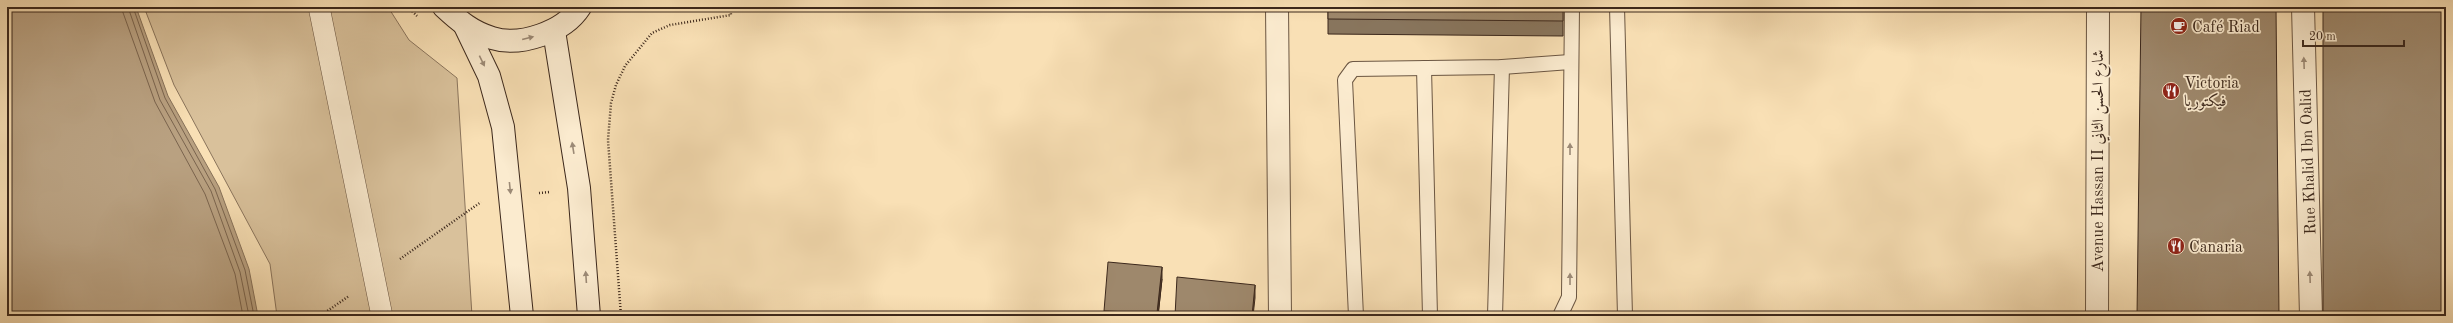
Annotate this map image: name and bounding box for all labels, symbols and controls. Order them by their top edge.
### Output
cafe icon: Café Riad [2169,16,2189,36]
place label: Café Riad [2192,20,2260,36]
scale bar [2303,22,2404,48]
text: 20 m [2309,31,2336,43]
one-way arrow [522,35,535,41]
street label: Avenue Hassan II شارع الحسن الثاني [2091,50,2111,272]
one-way arrow [479,56,485,67]
one-way arrow [2301,56,2307,69]
place label: Victoria فيكتوريا [2184,76,2239,111]
restaurant icon: Victoria فيكتوريا [2161,81,2181,101]
street label: Rue Khalid Ibn Oalid [2298,89,2320,235]
one-way arrow [570,142,576,154]
one-way arrow [1567,142,1573,155]
one-way arrow [506,182,513,194]
restaurant icon: Canaria [2166,236,2186,256]
place label: Canaria [2189,240,2243,256]
one-way arrow [2307,270,2313,283]
one-way arrow [582,271,589,283]
one-way arrow [1566,273,1573,285]

